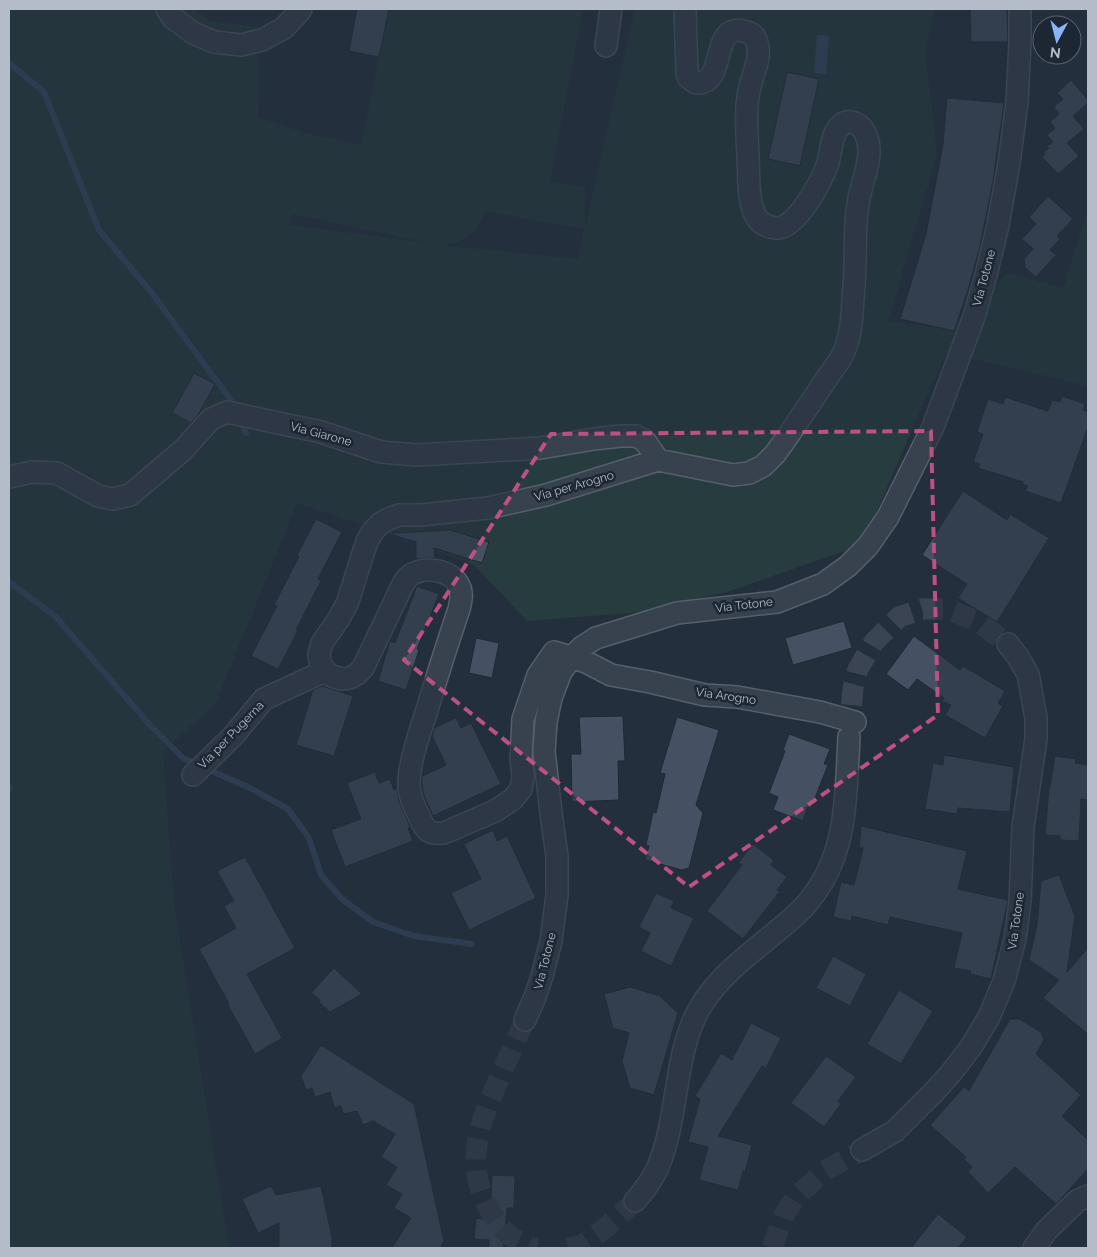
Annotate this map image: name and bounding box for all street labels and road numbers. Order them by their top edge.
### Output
street label: Via Totone [970,248,998,308]
street label: Via Giarone [289,419,353,449]
street label: Via per Arogno [533,468,615,504]
street label: Via Totone [714,595,774,615]
street label: Via Arogno [695,685,757,707]
street label: Via per Pugerna [195,698,267,772]
street label: Via Totone [1005,891,1027,951]
street label: Via Totone [531,931,559,991]

